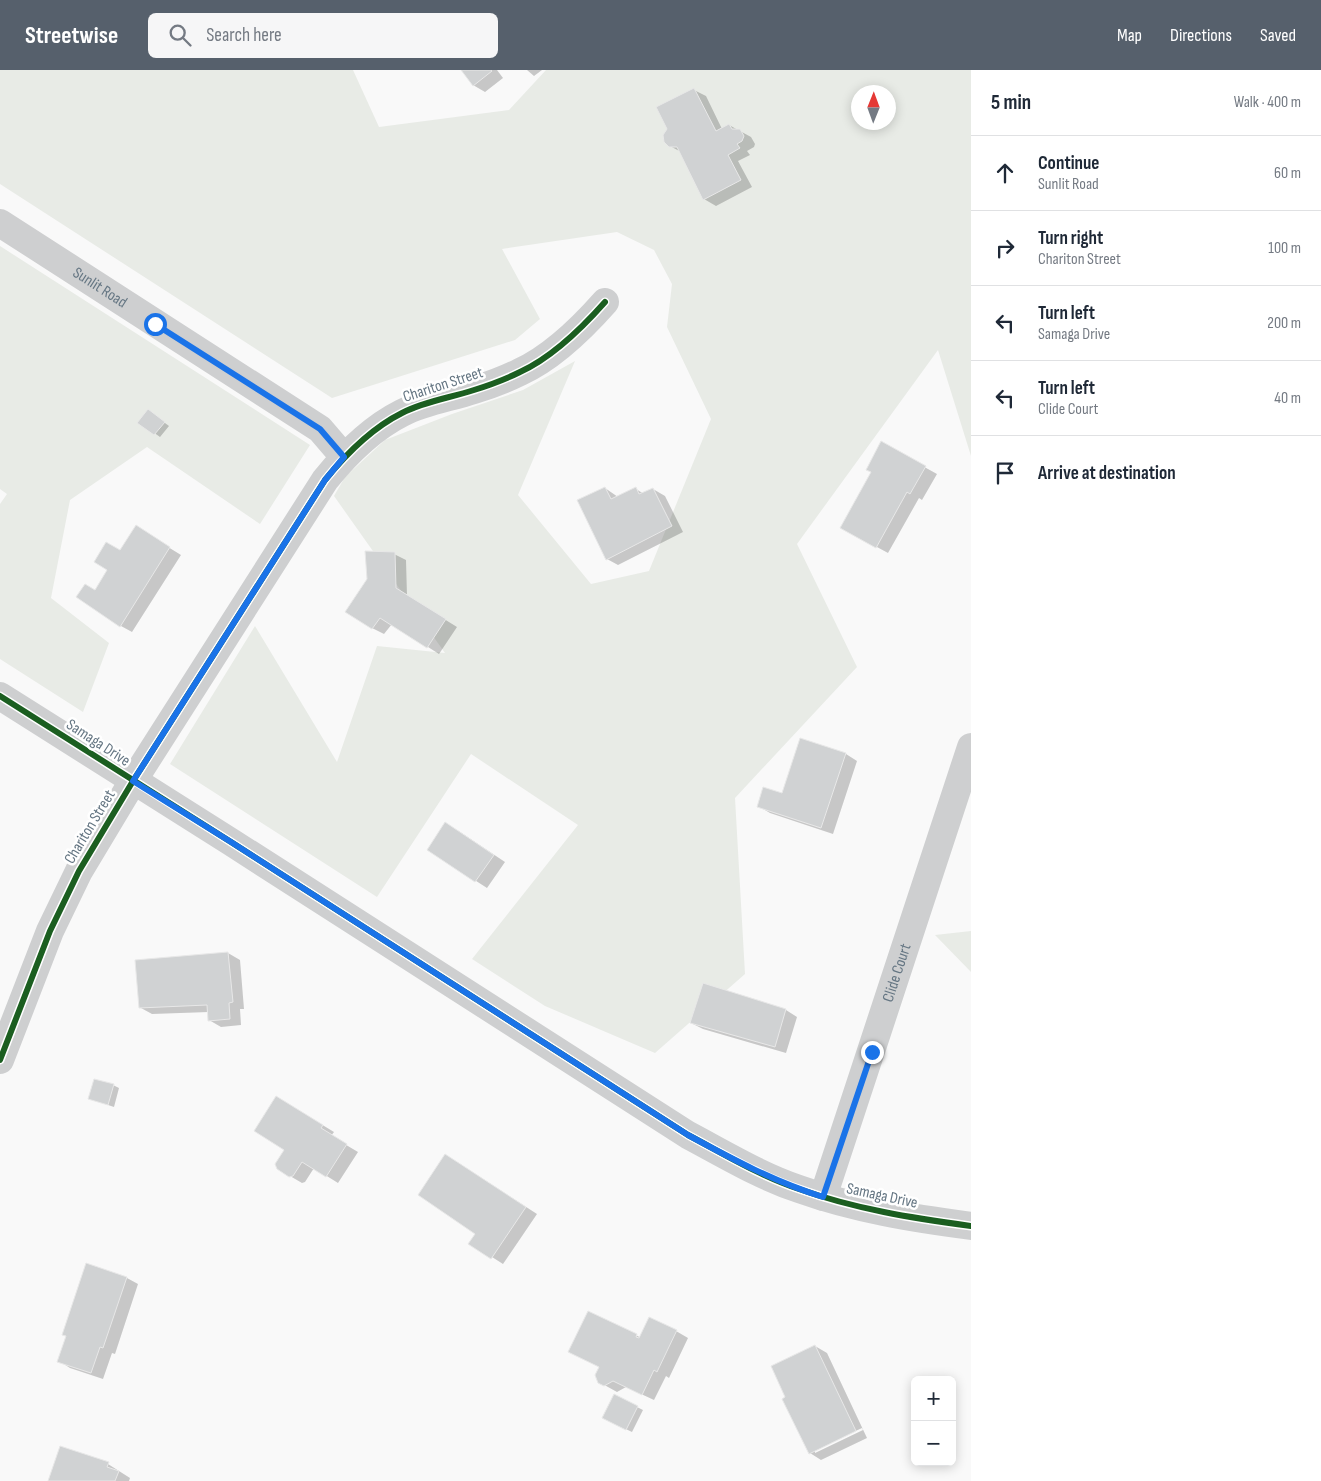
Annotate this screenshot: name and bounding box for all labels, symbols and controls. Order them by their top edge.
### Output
search box [148,13,498,58]
text: Streetwise [25,21,118,50]
icon: search [166,21,194,49]
text: Search here [206,24,282,47]
text: Map [1117,25,1142,46]
text: Directions [1170,25,1232,46]
text: Saved [1260,25,1296,46]
north arrow [851,85,896,130]
text: 5 min [991,90,1031,115]
text: Walk · 400 m [1234,93,1301,112]
text: Continue [1038,152,1099,175]
icon: ahead [991,159,1019,187]
text: 60 m [1274,164,1301,183]
text: Sunlit Road [1038,175,1099,194]
text: Turn right [1038,227,1103,250]
icon: right [991,234,1019,262]
text: 100 m [1268,239,1301,258]
text: Chariton Street [1038,250,1121,269]
street label: Sunlit Road [69,263,131,312]
text: Turn left [1038,302,1095,325]
icon: left [991,309,1019,337]
route start [144,313,167,336]
text: 200 m [1267,314,1301,333]
text: Samaga Drive [1038,325,1110,344]
street label: Chariton Street [401,363,485,407]
text: Turn left [1038,377,1095,400]
icon: left [991,384,1019,412]
text: 40 m [1274,389,1301,408]
text: Clide Court [1038,400,1098,419]
icon: arrive [991,459,1019,487]
text: Arrive at destination [1038,462,1176,485]
street label: Samaga Drive [63,715,133,771]
street label: Chariton Street [61,786,120,867]
street label: Clide Court [878,941,915,1004]
route end [861,1041,884,1064]
street label: Samaga Drive [845,1179,919,1213]
map controls [911,1376,956,1466]
button: + [911,1376,956,1421]
button: − [911,1421,956,1466]

